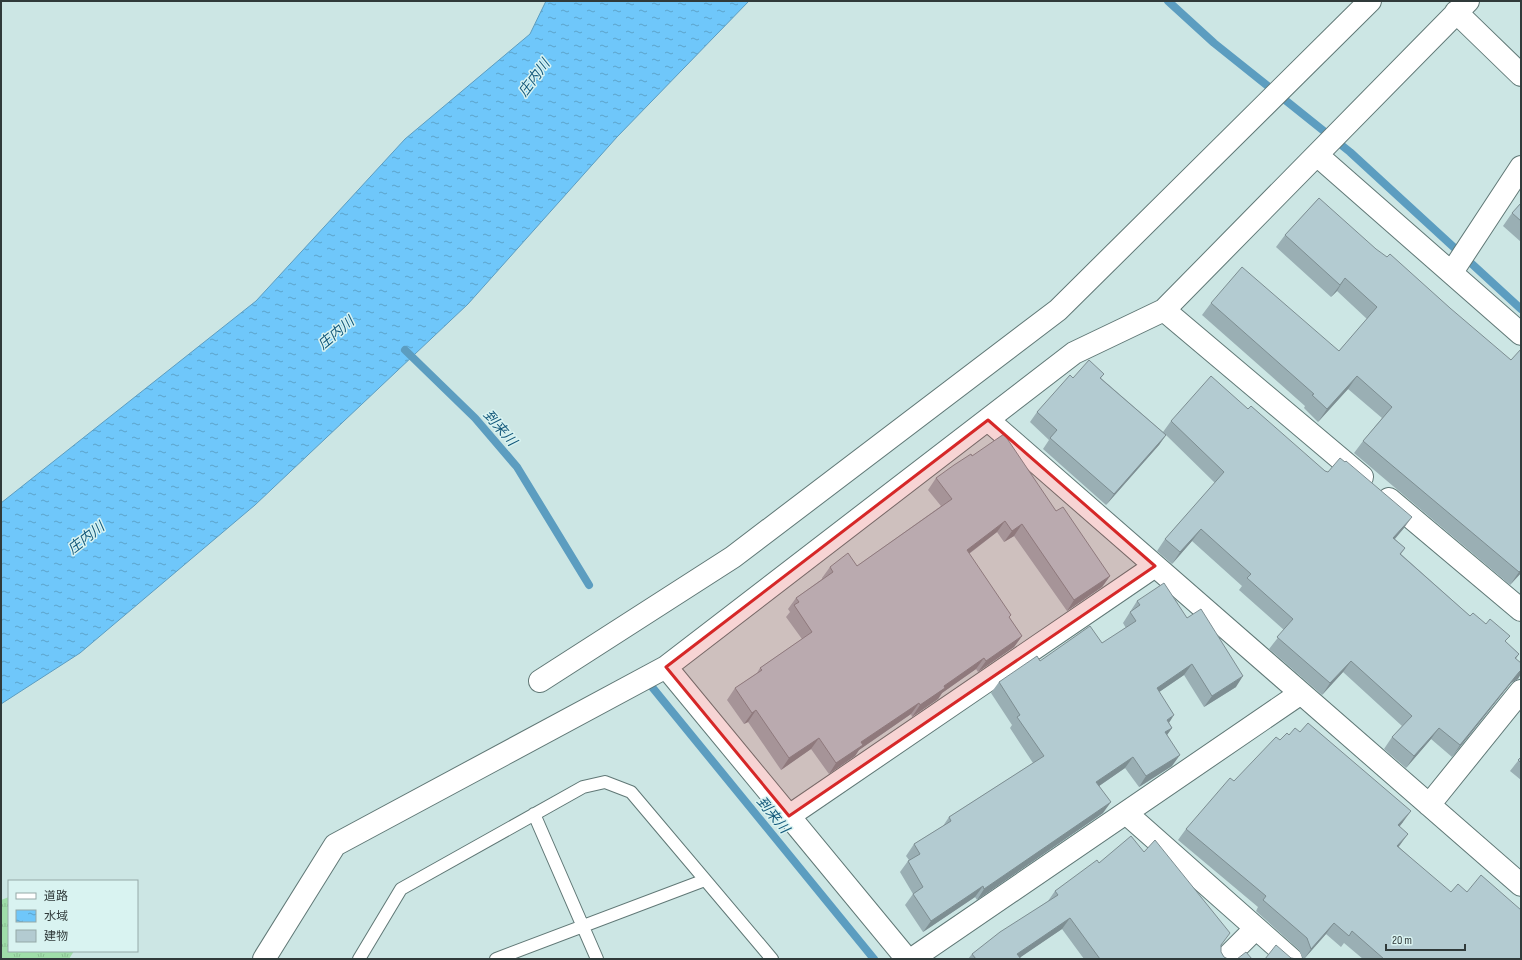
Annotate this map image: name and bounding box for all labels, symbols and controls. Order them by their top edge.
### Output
water label: 庄内川 [515,55,555,100]
water label: 庄内川 [314,312,359,353]
water label: 到来川 [480,407,522,451]
water label: 庄内川 [64,517,109,558]
water label: 到来川 [753,793,794,838]
legend [8,880,138,952]
text: 道路 [44,889,68,904]
text: 水域 [44,909,68,924]
scale bar [1386,926,1465,952]
text: 建物 [44,929,68,944]
text: 20 m [1392,933,1412,948]

